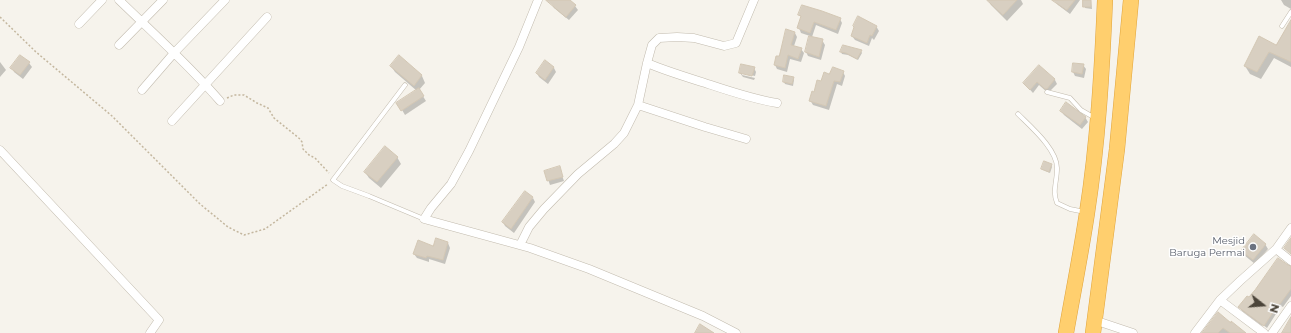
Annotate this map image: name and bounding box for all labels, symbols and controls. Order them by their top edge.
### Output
place label: Mesjid Baruga Permai [1169,235,1245,258]
marker: Mesjid Baruga Permai [1248,242,1258,252]
north arrow [1243,285,1283,325]
text: N [1266,302,1282,315]

